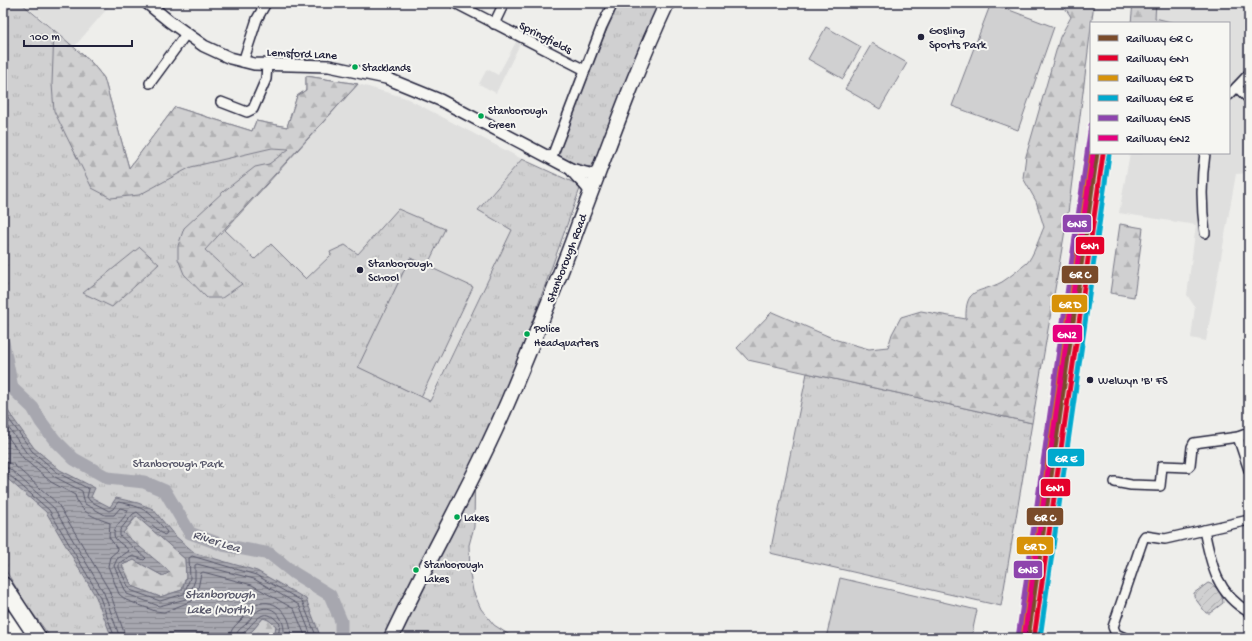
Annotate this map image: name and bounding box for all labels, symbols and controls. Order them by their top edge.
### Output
street label: Springfields [516,20,574,58]
scale bar [24,22,132,48]
legend [1090,22,1230,154]
place label: Gosling Sports Park [929,25,988,53]
text: 100 m [29,31,60,45]
marker: Gosling Sports Park [916,32,926,42]
text: Railway GR C [1126,33,1194,47]
street label: Lemsford Lane [266,46,338,64]
text: Railway GN1 [1126,53,1189,67]
marker: Stacklands [350,62,360,72]
place label: Stacklands [362,63,412,75]
text: Railway GR D [1126,73,1194,87]
text: Railway GR E [1126,93,1194,107]
place label: Stanborough Green [488,106,547,132]
marker: Stanborough Green [476,111,486,121]
text: Railway GN5 [1126,113,1191,127]
text: Railway GN2 [1126,133,1190,147]
street label: Stanborough Road [545,212,592,305]
line badge: GN5 [1062,214,1092,233]
text: GN5 [1067,219,1087,231]
line badge: GN1 [1075,236,1105,255]
text: GN1 [1081,241,1099,253]
place label: Stanborough School [368,258,433,286]
marker: Stanborough School [355,265,365,275]
line badge: GR C [1061,265,1099,284]
text: GR C [1069,270,1092,282]
line badge: GR D [1051,294,1088,313]
text: GR D [1059,300,1082,312]
place label: Police Headquarters [533,324,599,350]
line badge: GN2 [1052,324,1083,343]
marker: Police Headquarters [522,329,532,339]
text: GN2 [1057,330,1077,342]
marker: Welwyn 'B' FS [1085,375,1095,385]
place label: Welwyn 'B' FS [1098,375,1168,389]
line badge: GR E [1047,448,1085,467]
text: GR E [1055,454,1078,466]
park label: Stanborough Park [133,458,225,472]
line badge: GN1 [1040,478,1071,497]
text: GN1 [1046,483,1064,495]
line badge: GR C [1026,507,1064,526]
marker: Lakes [452,512,462,522]
place label: Lakes [464,513,490,525]
text: GR C [1034,513,1057,525]
water label: River Lea [191,528,242,557]
line badge: GR D [1016,536,1054,555]
text: GR D [1024,542,1047,554]
place label: Stanborough Lakes [424,560,483,586]
line badge: GN5 [1013,560,1043,579]
marker: Stanborough Lakes [411,565,421,575]
text: GN5 [1018,565,1038,577]
water label: Stanborough Lake (North) [185,588,256,618]

